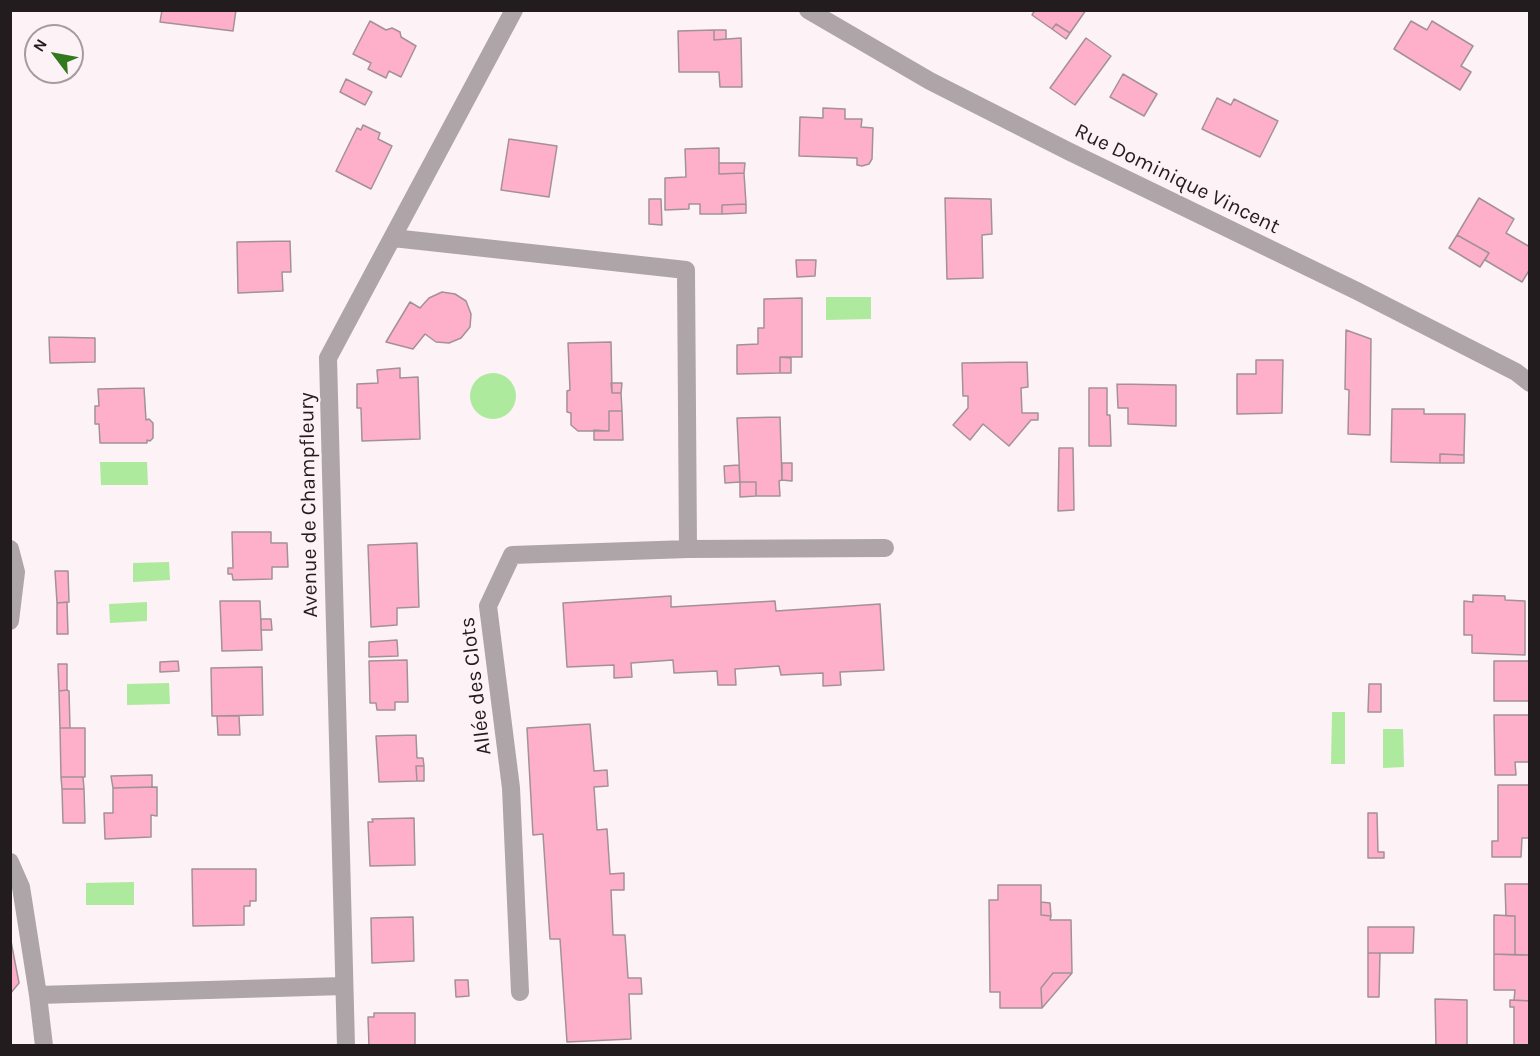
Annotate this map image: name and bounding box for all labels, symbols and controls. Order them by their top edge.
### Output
north arrow [24,24,84,84]
text: N [29,35,51,55]
street label: Rue Dominique Vincent [1070,118,1284,240]
street label: Avenue de Champfleury [294,392,324,618]
street label: Allée des Clots [455,616,497,756]

